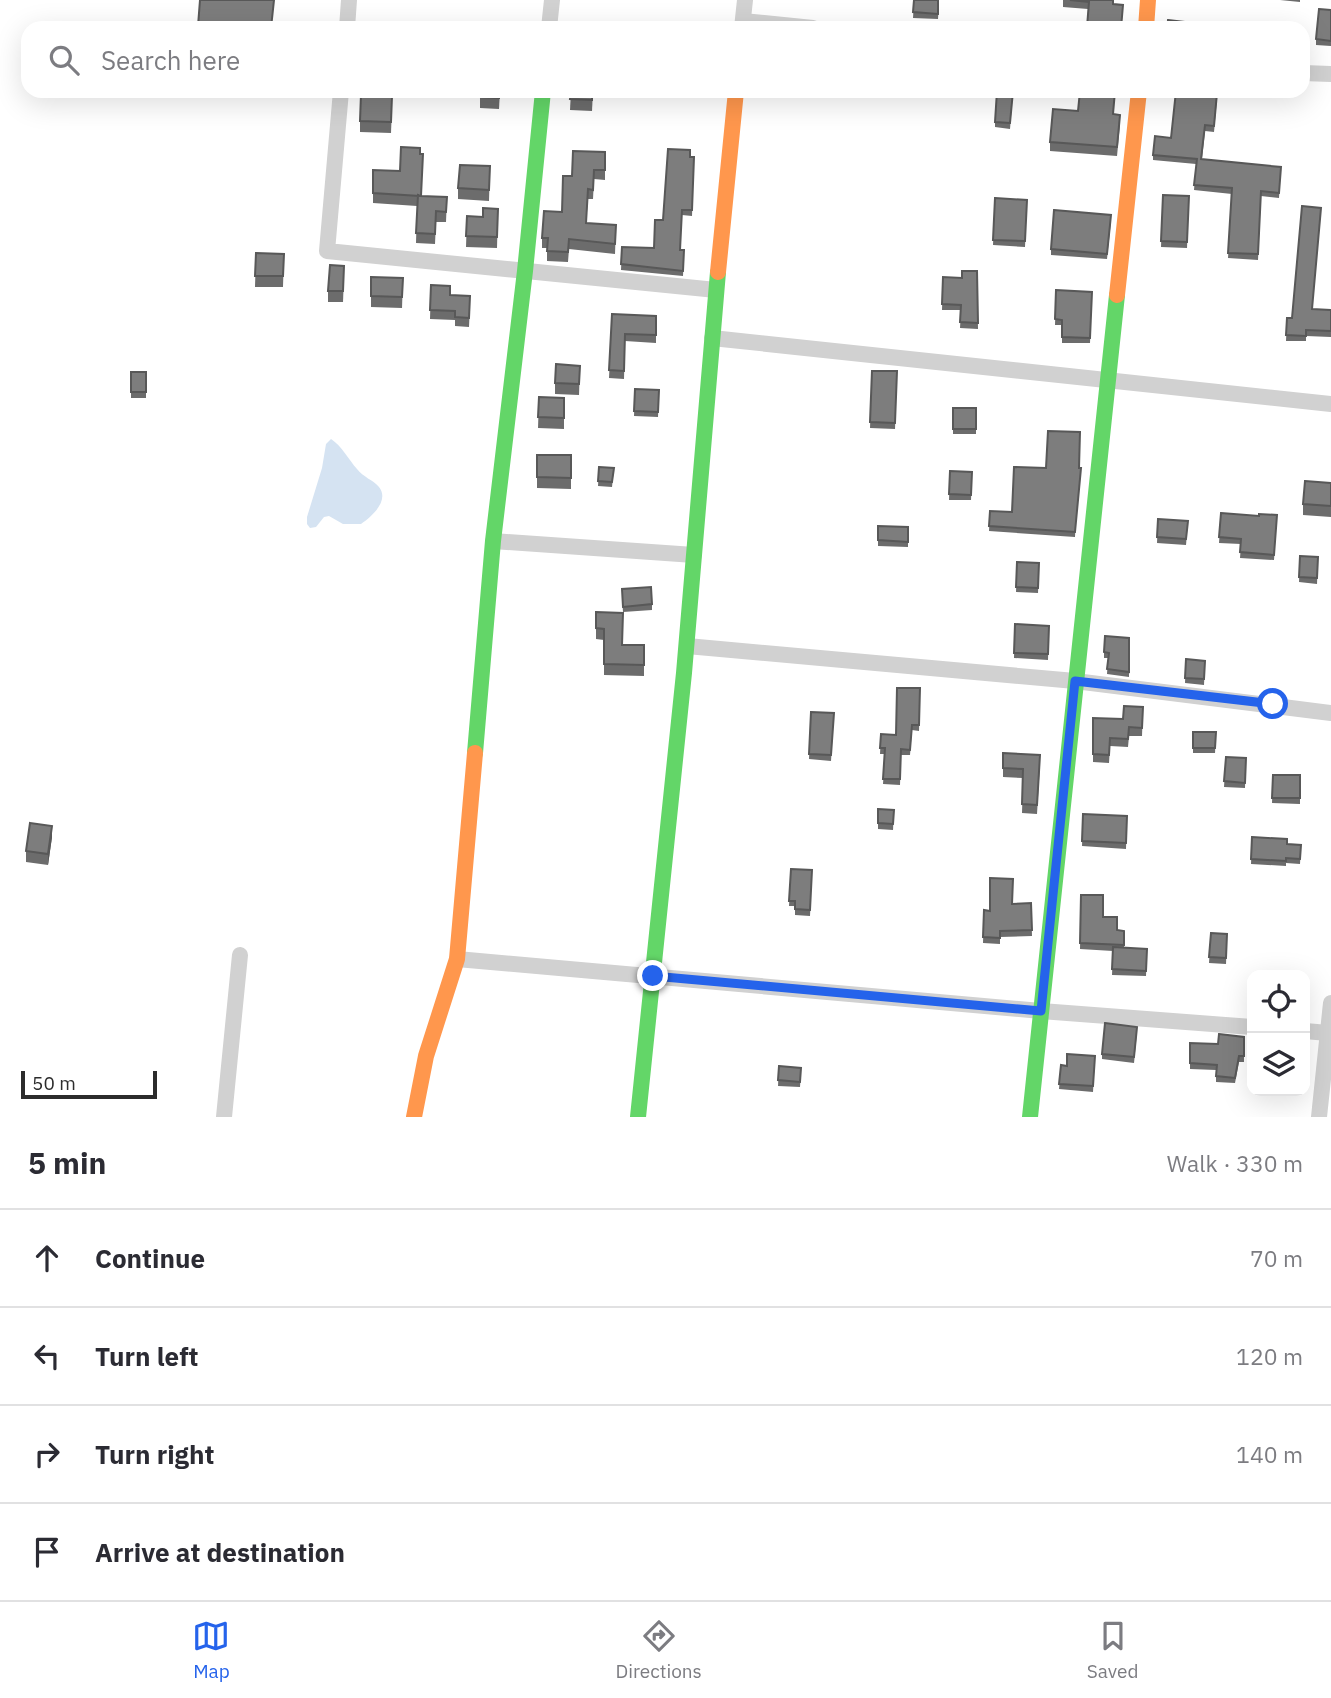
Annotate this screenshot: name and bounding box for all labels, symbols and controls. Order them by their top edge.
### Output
search box [21,21,1310,98]
icon: search [45,41,83,79]
text: Search here [101,43,240,77]
route start [1257,688,1288,719]
route end [637,960,668,991]
map controls [1247,970,1310,1096]
button: locate [1247,970,1310,1033]
button: layers [1247,1033,1310,1096]
scale bar [21,1068,158,1100]
text: 50 m [32,1071,76,1095]
text: 5 min [28,1143,106,1182]
text: Walk · 330 m [1167,1148,1303,1178]
icon: ahead [28,1239,66,1277]
text: Continue [95,1241,205,1275]
text: 70 m [1250,1243,1303,1273]
icon: left [28,1337,66,1375]
text: Turn left [95,1339,198,1373]
text: 120 m [1236,1341,1303,1371]
icon: right [28,1435,66,1473]
text: Turn right [95,1437,214,1471]
text: 140 m [1236,1439,1303,1469]
icon: arrive [28,1533,66,1571]
text: Arrive at destination [95,1535,345,1569]
tab: Map [192,1617,230,1683]
tab: Directions [615,1617,702,1683]
tab: Saved [1087,1617,1139,1683]

